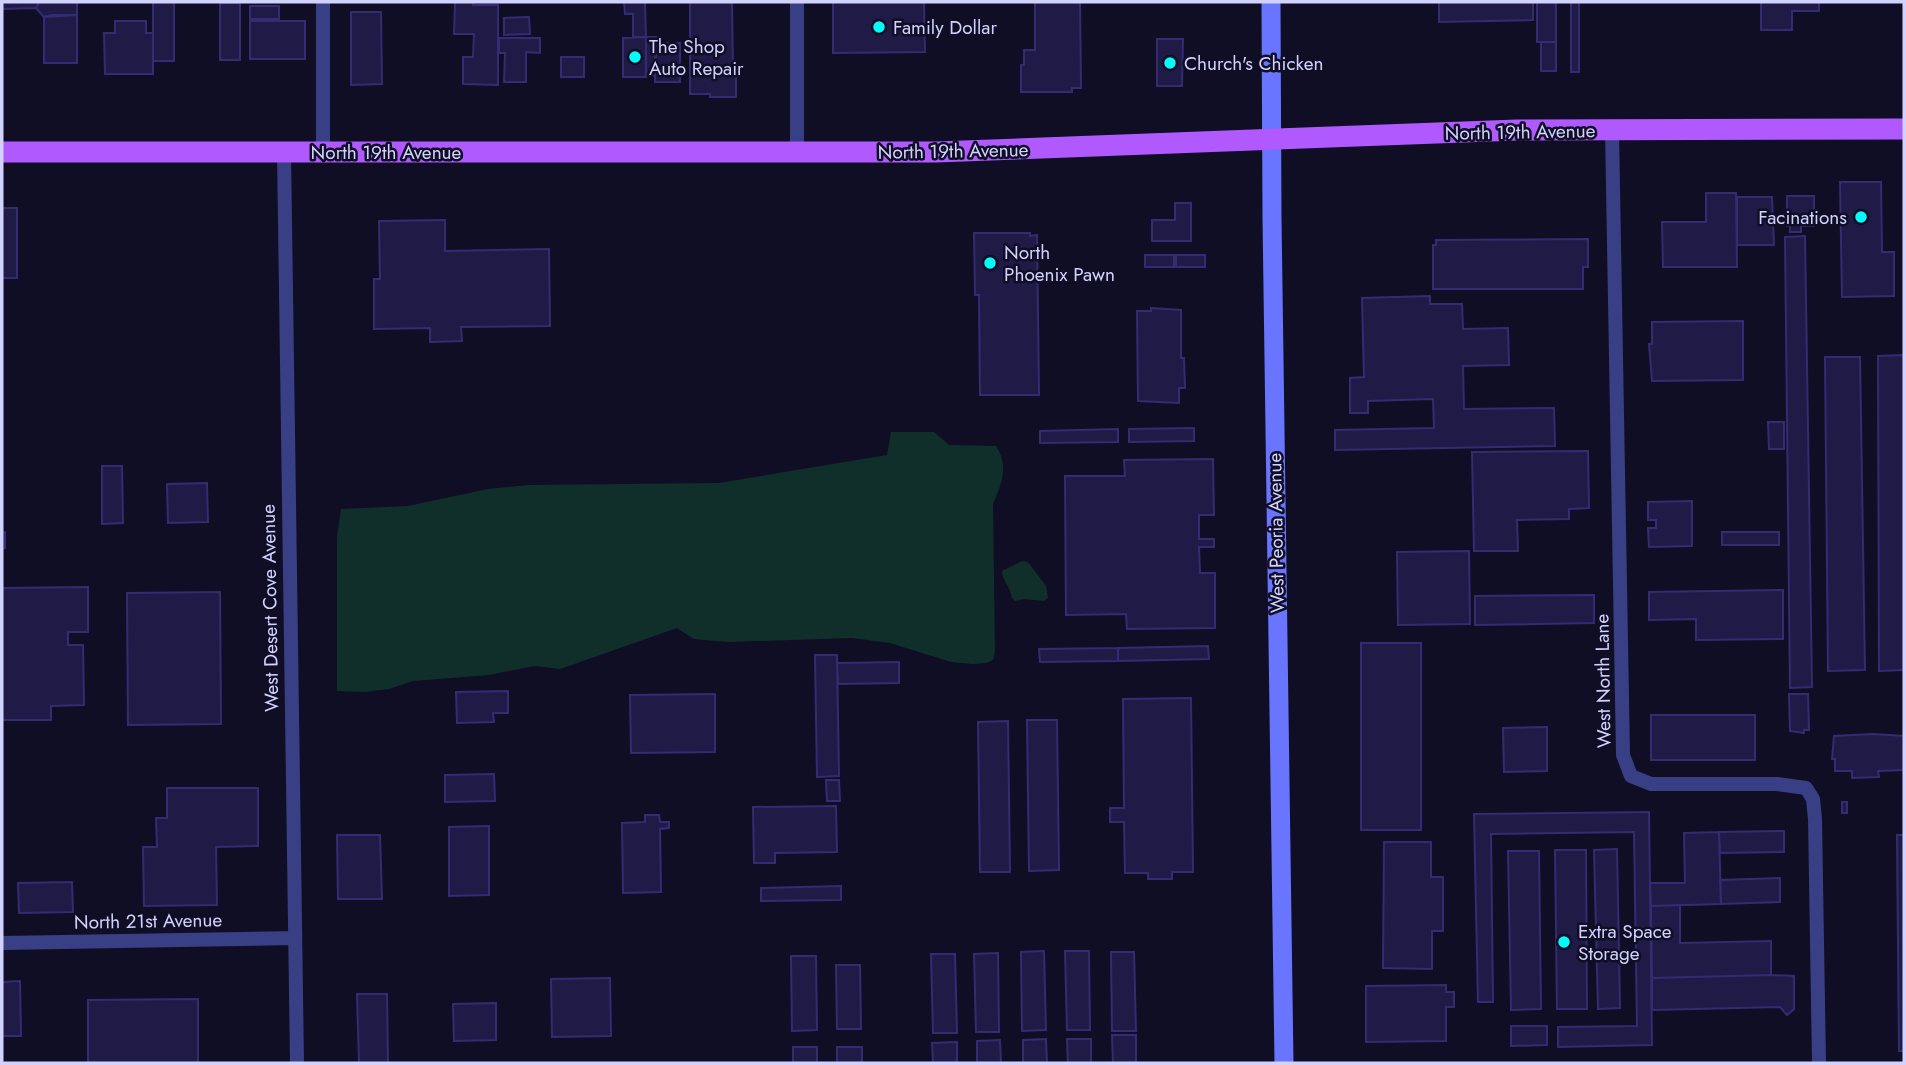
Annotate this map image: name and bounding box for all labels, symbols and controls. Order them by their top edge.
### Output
place label: Family Dollar [893,14,997,41]
marker: Family Dollar [871,19,887,35]
place label: The Shop Auto Repair [649,33,744,82]
marker: The Shop Auto Repair [627,49,643,65]
place label: Church's Chicken [1184,50,1323,77]
marker: Church's Chicken [1162,55,1178,71]
street label: North 19th Avenue [1444,117,1596,147]
street label: North 19th Avenue [877,136,1029,166]
street label: North 19th Avenue [311,139,462,166]
place label: Facinations [1758,204,1847,231]
marker: Facinations [1853,209,1869,225]
place label: North Phoenix Pawn [1004,239,1115,288]
marker: North Phoenix Pawn [982,255,998,271]
street label: West Peoria Avenue [1261,452,1291,613]
street label: West Desert Cove Avenue [255,504,285,712]
street label: West North Lane [1588,613,1618,748]
street label: North 21st Avenue [74,906,223,936]
place label: Extra Space Storage [1578,918,1672,967]
marker: Extra Space Storage [1556,934,1572,950]

